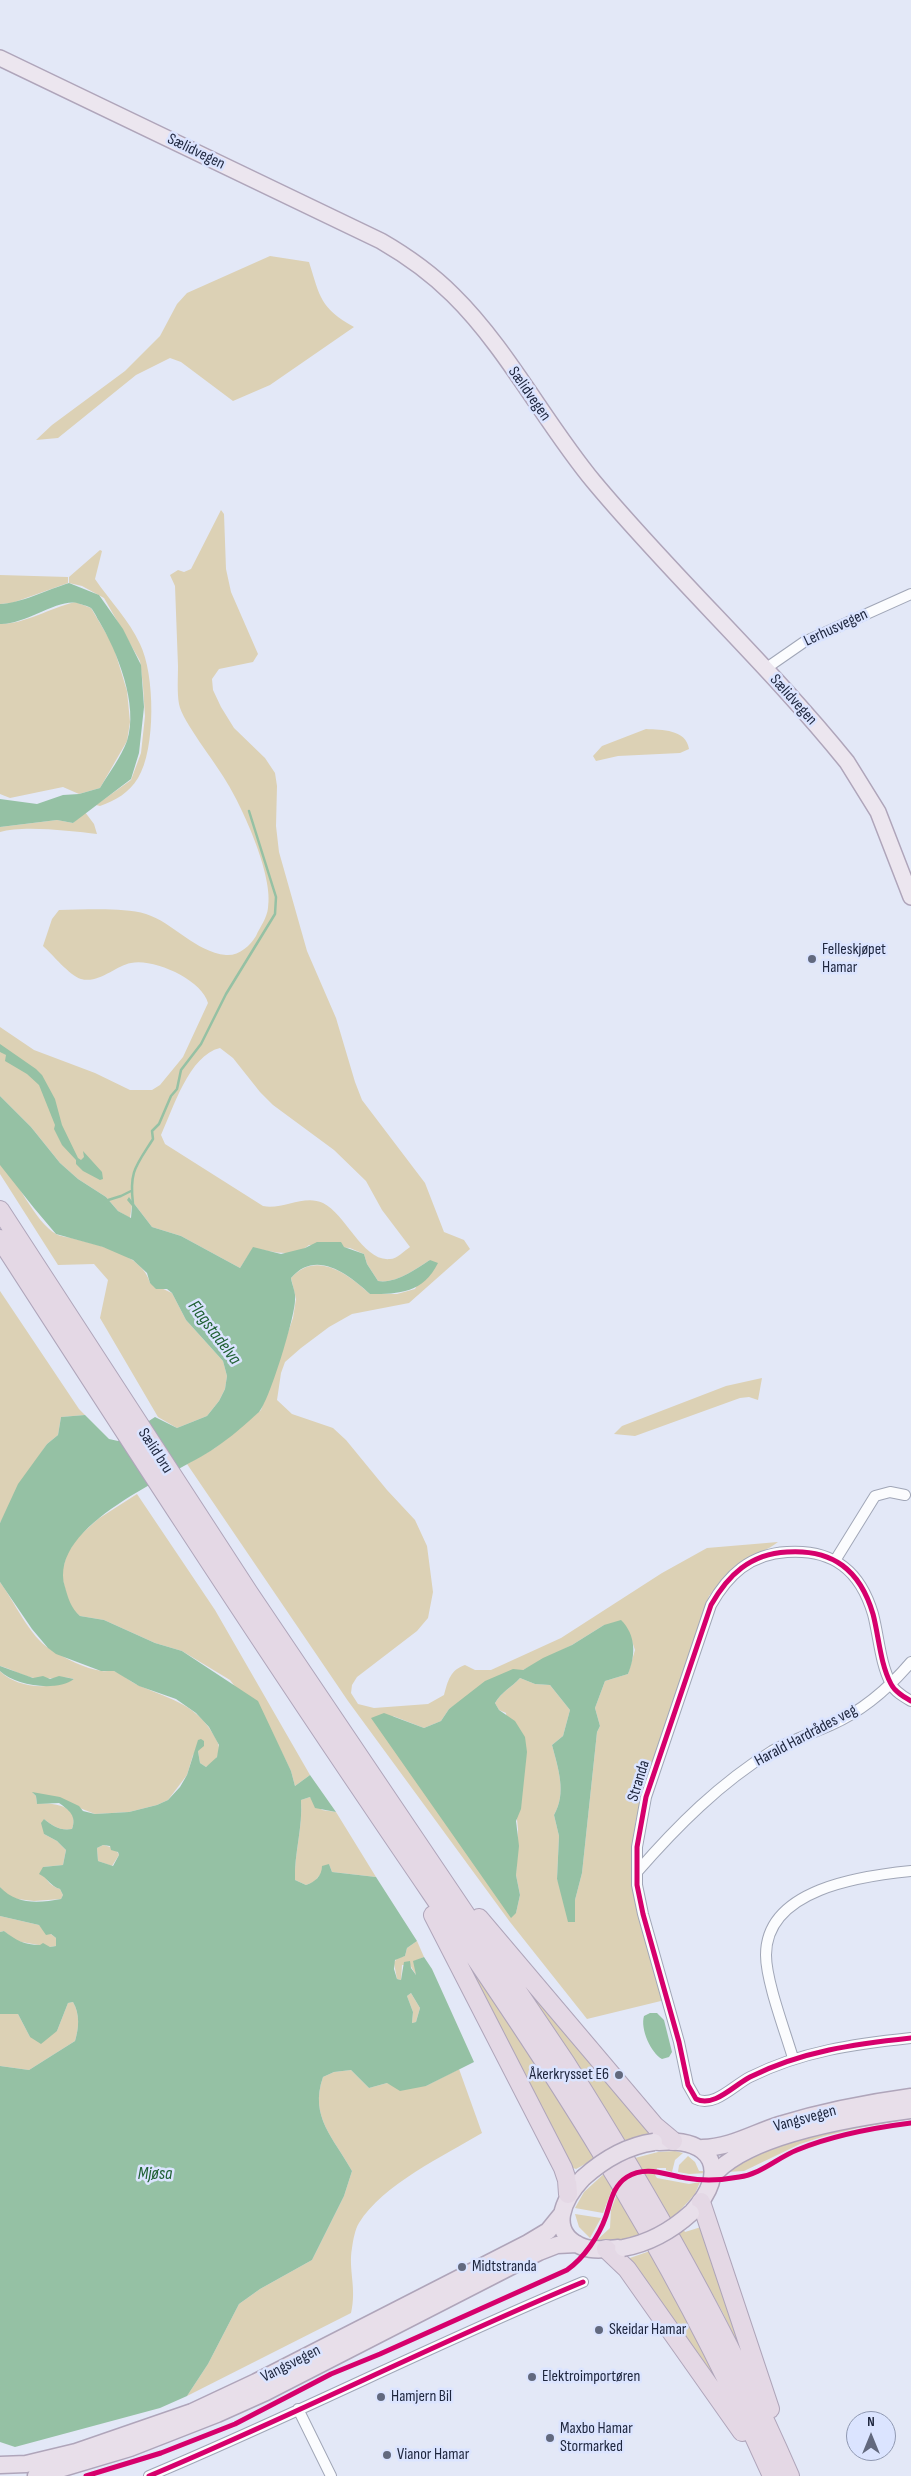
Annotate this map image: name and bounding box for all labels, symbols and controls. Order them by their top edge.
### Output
street label: Sælidvegen [164,130,228,174]
street label: Sælidvegen [503,363,555,425]
street label: Lerhusvegen [801,605,871,651]
street label: Sælidvegen [765,671,821,729]
place label: Felleskjøpet Hamar [822,940,886,978]
marker: Felleskjøpet Hamar [806,953,818,965]
water label: Flagstadelva [183,1297,245,1369]
street label: Sælid bru [133,1425,177,1477]
street label: Harald Hardrådes veg [752,1701,860,1771]
street label: Stranda [624,1758,654,1804]
place label: Åkerkrysset E6 [529,2065,609,2085]
marker: Åkerkrysset E6 [613,2069,625,2081]
street label: Vangsvegen [772,2101,838,2137]
water label: Mjøsa [138,2163,172,2185]
place label: Midtstranda [472,2257,537,2277]
marker: Midtstranda [456,2261,468,2273]
place label: Skeidar Hamar [609,2320,686,2340]
marker: Skeidar Hamar [593,2324,605,2336]
street label: Vangsvegen [258,2341,324,2387]
place label: Elektroimportøren [542,2367,640,2387]
marker: Elektroimportøren [526,2371,538,2383]
place label: Hamjern Bil [391,2387,452,2407]
marker: Hamjern Bil [375,2391,387,2403]
north arrow [846,2411,896,2461]
text: N [867,2413,875,2430]
place label: Maxbo Hamar Stormarked [560,2419,633,2457]
marker: Maxbo Hamar Stormarked [544,2432,556,2444]
place label: Vianor Hamar [397,2445,469,2465]
marker: Vianor Hamar [381,2449,393,2461]

